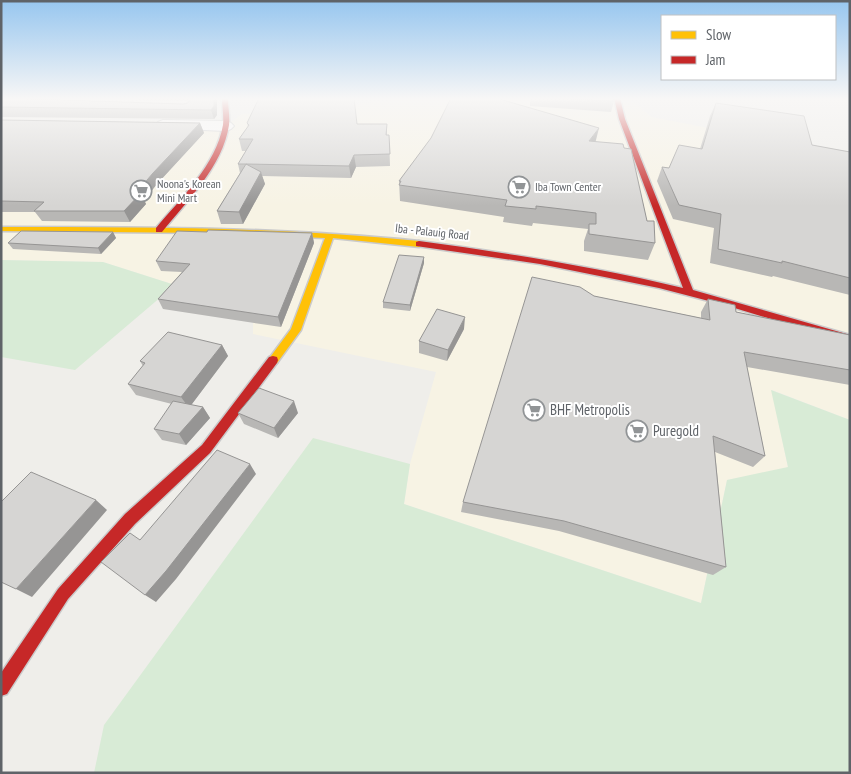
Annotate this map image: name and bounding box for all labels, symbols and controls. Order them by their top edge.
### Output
legend [661,15,836,80]
text: Slow [706,25,731,44]
text: Jam [705,50,725,69]
supermarket icon: Iba Town Center [507,175,531,199]
place label: Noona's Korean Mini Mart [157,176,221,205]
supermarket icon: Noona's Korean Mini Mart [129,179,153,203]
place label: Iba Town Center [535,179,602,194]
street label: Iba - Palauig Road [394,220,470,243]
supermarket icon: BHF Metropolis [522,398,546,422]
place label: BHF Metropolis [550,400,630,419]
supermarket icon: Puregold [625,419,649,443]
place label: Puregold [653,421,699,440]

